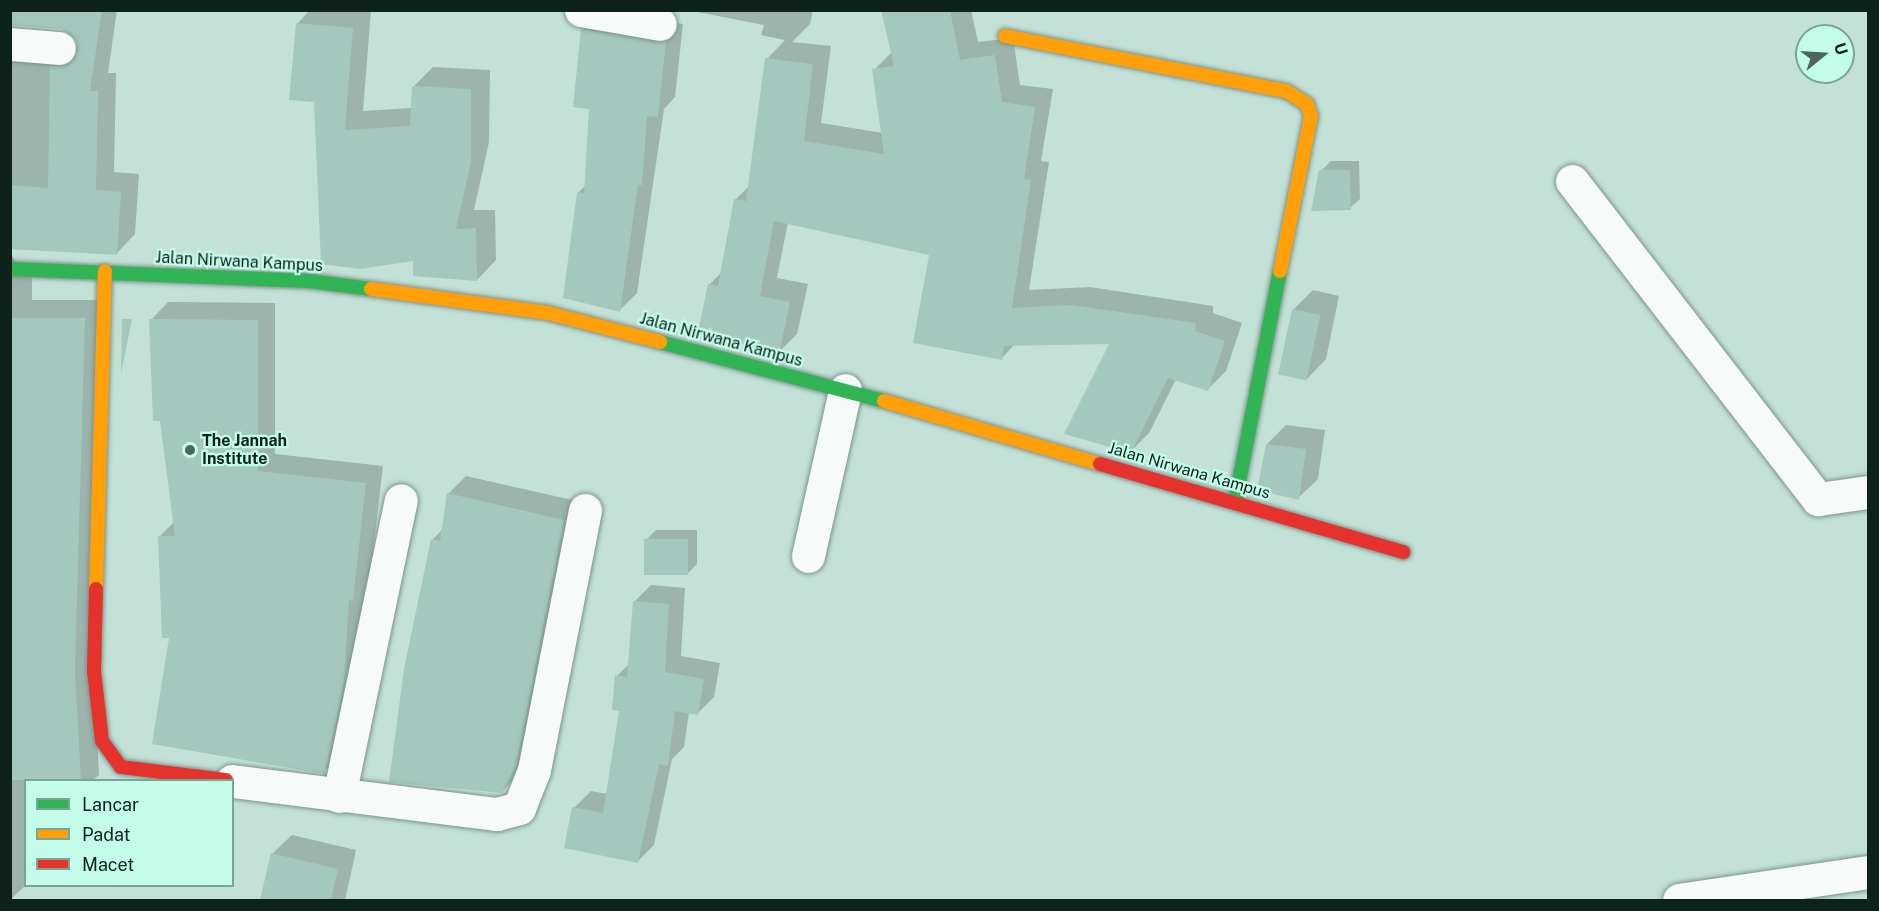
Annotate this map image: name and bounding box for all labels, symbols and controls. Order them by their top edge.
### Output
north arrow [1795,24,1855,84]
text: U [1830,40,1852,57]
street label: Jalan Nirwana Kampus [155,248,323,276]
street label: Jalan Nirwana Kampus [637,309,805,371]
place label: The Jannah Institute [202,431,287,469]
street label: Jalan Nirwana Kampus [1106,439,1272,503]
marker: The Jannah Institute [183,443,197,457]
legend [24,779,234,887]
text: Lancar [82,794,139,815]
text: Padat [82,824,131,845]
text: Macet [82,854,134,875]

